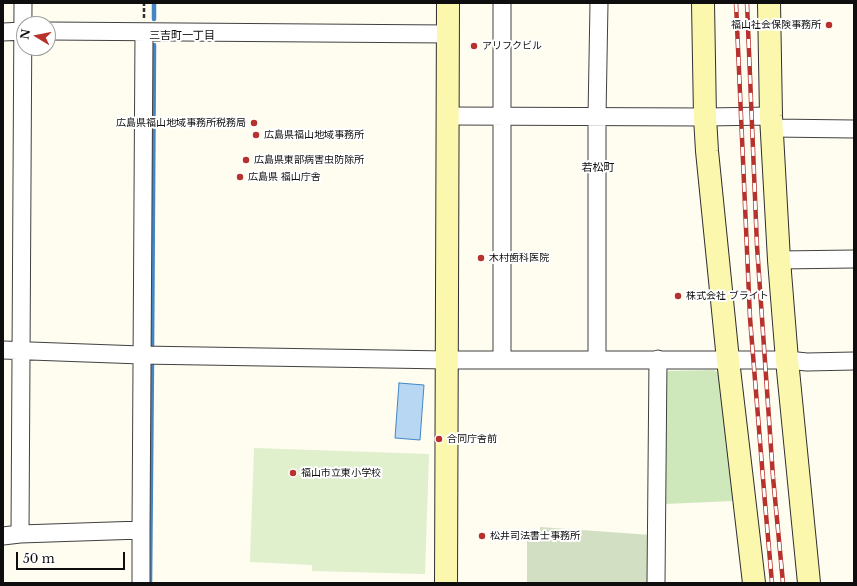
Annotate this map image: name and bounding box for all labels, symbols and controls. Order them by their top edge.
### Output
north arrow [16,16,56,56]
place label: 福山社会保険事務所 [731,19,821,31]
marker: 福山社会保険事務所 [824,20,834,30]
text: N [17,28,33,40]
district label: 三吉町一丁目 [149,29,215,43]
place label: アリフクビル [482,40,542,52]
marker: アリフクビル [469,41,479,51]
place label: 広島県福山地域事務所税務局 [116,117,246,129]
marker: 広島県福山地域事務所税務局 [249,118,259,128]
place label: 広島県福山地域事務所 [264,129,364,141]
marker: 広島県福山地域事務所 [251,130,261,140]
place label: 広島県東部病害虫防除所 [254,154,364,166]
marker: 広島県東部病害虫防除所 [241,155,251,165]
district label: 若松町 [582,161,614,175]
place label: 広島県 福山庁舎 [248,171,321,183]
marker: 広島県 福山庁舎 [235,172,245,182]
place label: 木村歯科医院 [489,252,549,264]
marker: 木村歯科医院 [476,253,486,263]
place label: 株式会社 ブライト [686,290,769,302]
marker: 株式会社 ブライト [673,291,683,301]
place label: 合同庁舎前 [447,433,497,445]
marker: 合同庁舎前 [434,434,444,444]
place label: 福山市立東小学校 [301,467,381,479]
marker: 福山市立東小学校 [288,468,298,478]
place label: 松井司法書士事務所 [490,530,580,542]
marker: 松井司法書士事務所 [477,531,487,541]
scale bar [18,544,127,570]
text: 50 m [23,551,55,566]

